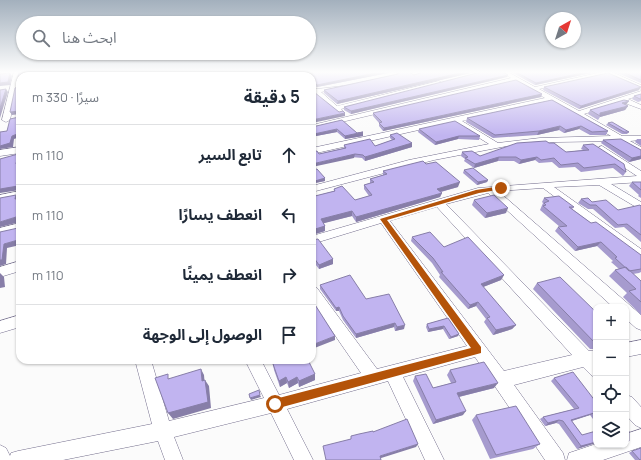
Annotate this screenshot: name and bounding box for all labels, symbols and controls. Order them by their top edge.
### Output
north arrow [545,12,581,48]
search box [16,16,316,60]
icon: search [30,27,52,49]
text: ابحث هنا [62,27,117,48]
text: 5 دقيقة [244,85,300,108]
text: سيرًا · 330 m [32,88,99,106]
text: تابع السير [199,144,262,165]
icon: ahead [278,144,300,166]
text: 110 m [32,146,64,164]
route end [492,179,510,197]
text: انعطف يسارًا [178,204,262,225]
icon: left [278,204,300,226]
text: 110 m [32,206,64,224]
text: انعطف يمينًا [182,264,262,285]
icon: right [278,264,300,286]
text: 110 m [32,266,64,284]
map controls [593,304,629,448]
button: + [593,304,629,340]
text: الوصول إلى الوجهة [143,324,262,345]
icon: arrive [278,324,300,346]
button: − [593,340,629,376]
button: locate [593,376,629,412]
route start [266,395,284,413]
button: layers [593,412,629,448]

